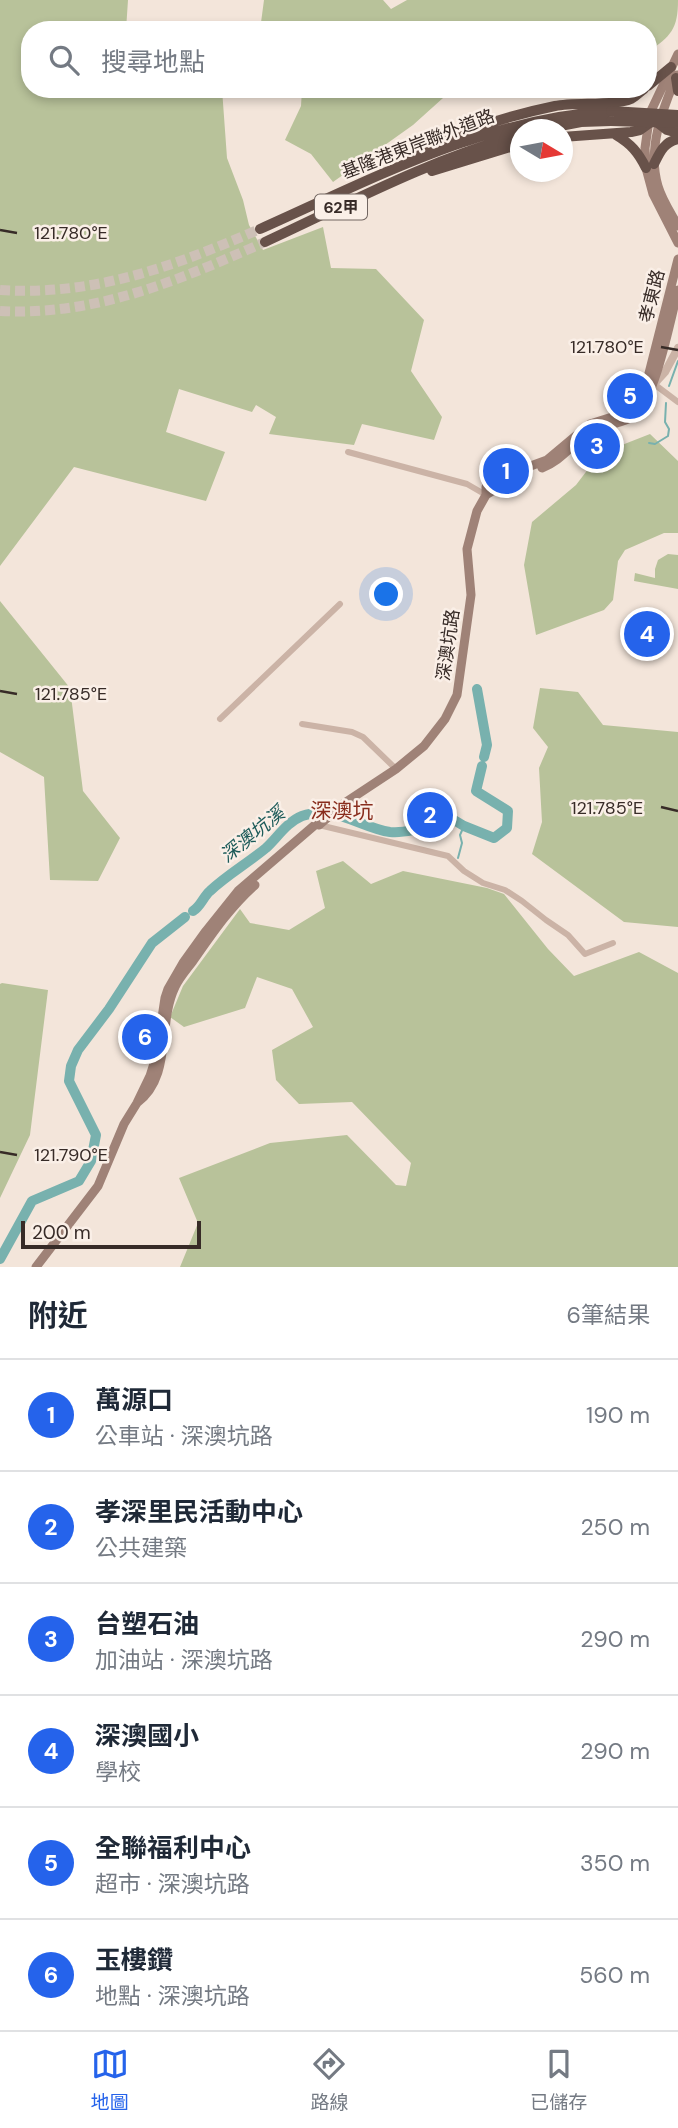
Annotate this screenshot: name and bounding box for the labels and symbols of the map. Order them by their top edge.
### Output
street label: 基隆港東岸聯外道路 [338,104,498,184]
north arrow [510,119,573,182]
road number: 62甲 [315,195,367,220]
text: 121.780°E [34,221,108,245]
street label: 孝東路 [634,267,670,325]
text: 121.780°E [570,335,644,359]
pin: 5 [607,370,653,422]
pin: 3 [574,420,620,472]
pin: 1 [483,445,529,497]
your location [369,577,403,611]
street label: 深澳坑路 [431,608,465,682]
pin: 4 [624,608,670,660]
text: 121.785°E [35,682,107,706]
pin: 2 [407,789,453,841]
text: 121.785°E [571,796,643,820]
district label: 深澳坑 [311,797,374,825]
water label: 深澳坑溪 [215,799,292,868]
pin: 6 [122,1011,168,1063]
text: 121.790°E [34,1143,108,1167]
scale bar [21,1218,201,1250]

